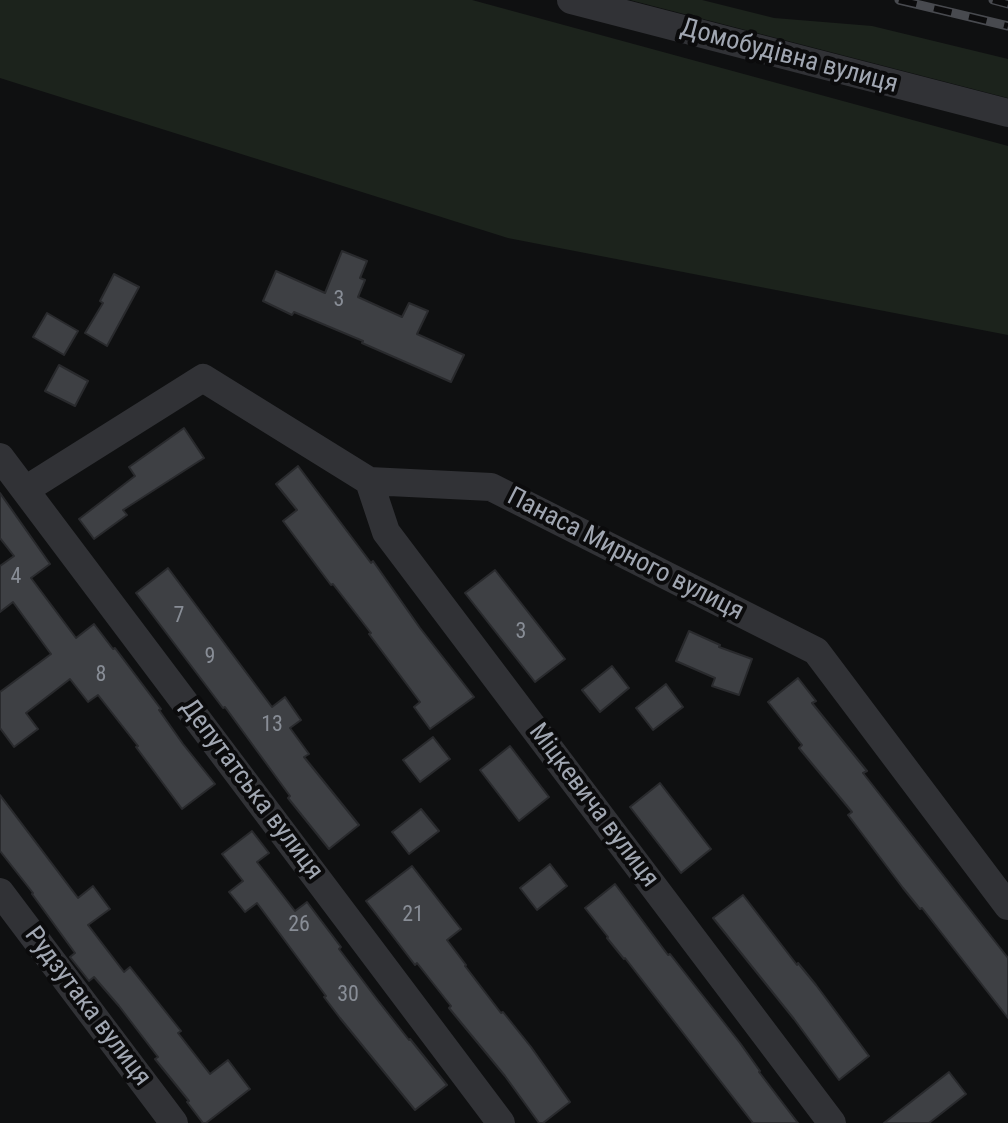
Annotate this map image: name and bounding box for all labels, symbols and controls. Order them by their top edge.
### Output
street label: Домобудівна вулиця [677,13,901,101]
house number: 3 [334,287,344,313]
street label: Панаса Мирного вулиця [502,482,748,628]
house number: 4 [11,564,21,590]
house number: 7 [174,603,184,629]
house number: 3 [516,619,526,645]
house number: 9 [205,644,215,670]
house number: 8 [96,662,106,688]
street label: Депутатська вулиця [173,694,329,886]
house number: 13 [261,712,283,738]
street label: Міцкевича вулиця [521,718,665,894]
house number: 21 [402,902,424,928]
house number: 26 [288,912,310,938]
street label: Рудзутака вулиця [17,921,157,1093]
house number: 30 [337,982,359,1008]

